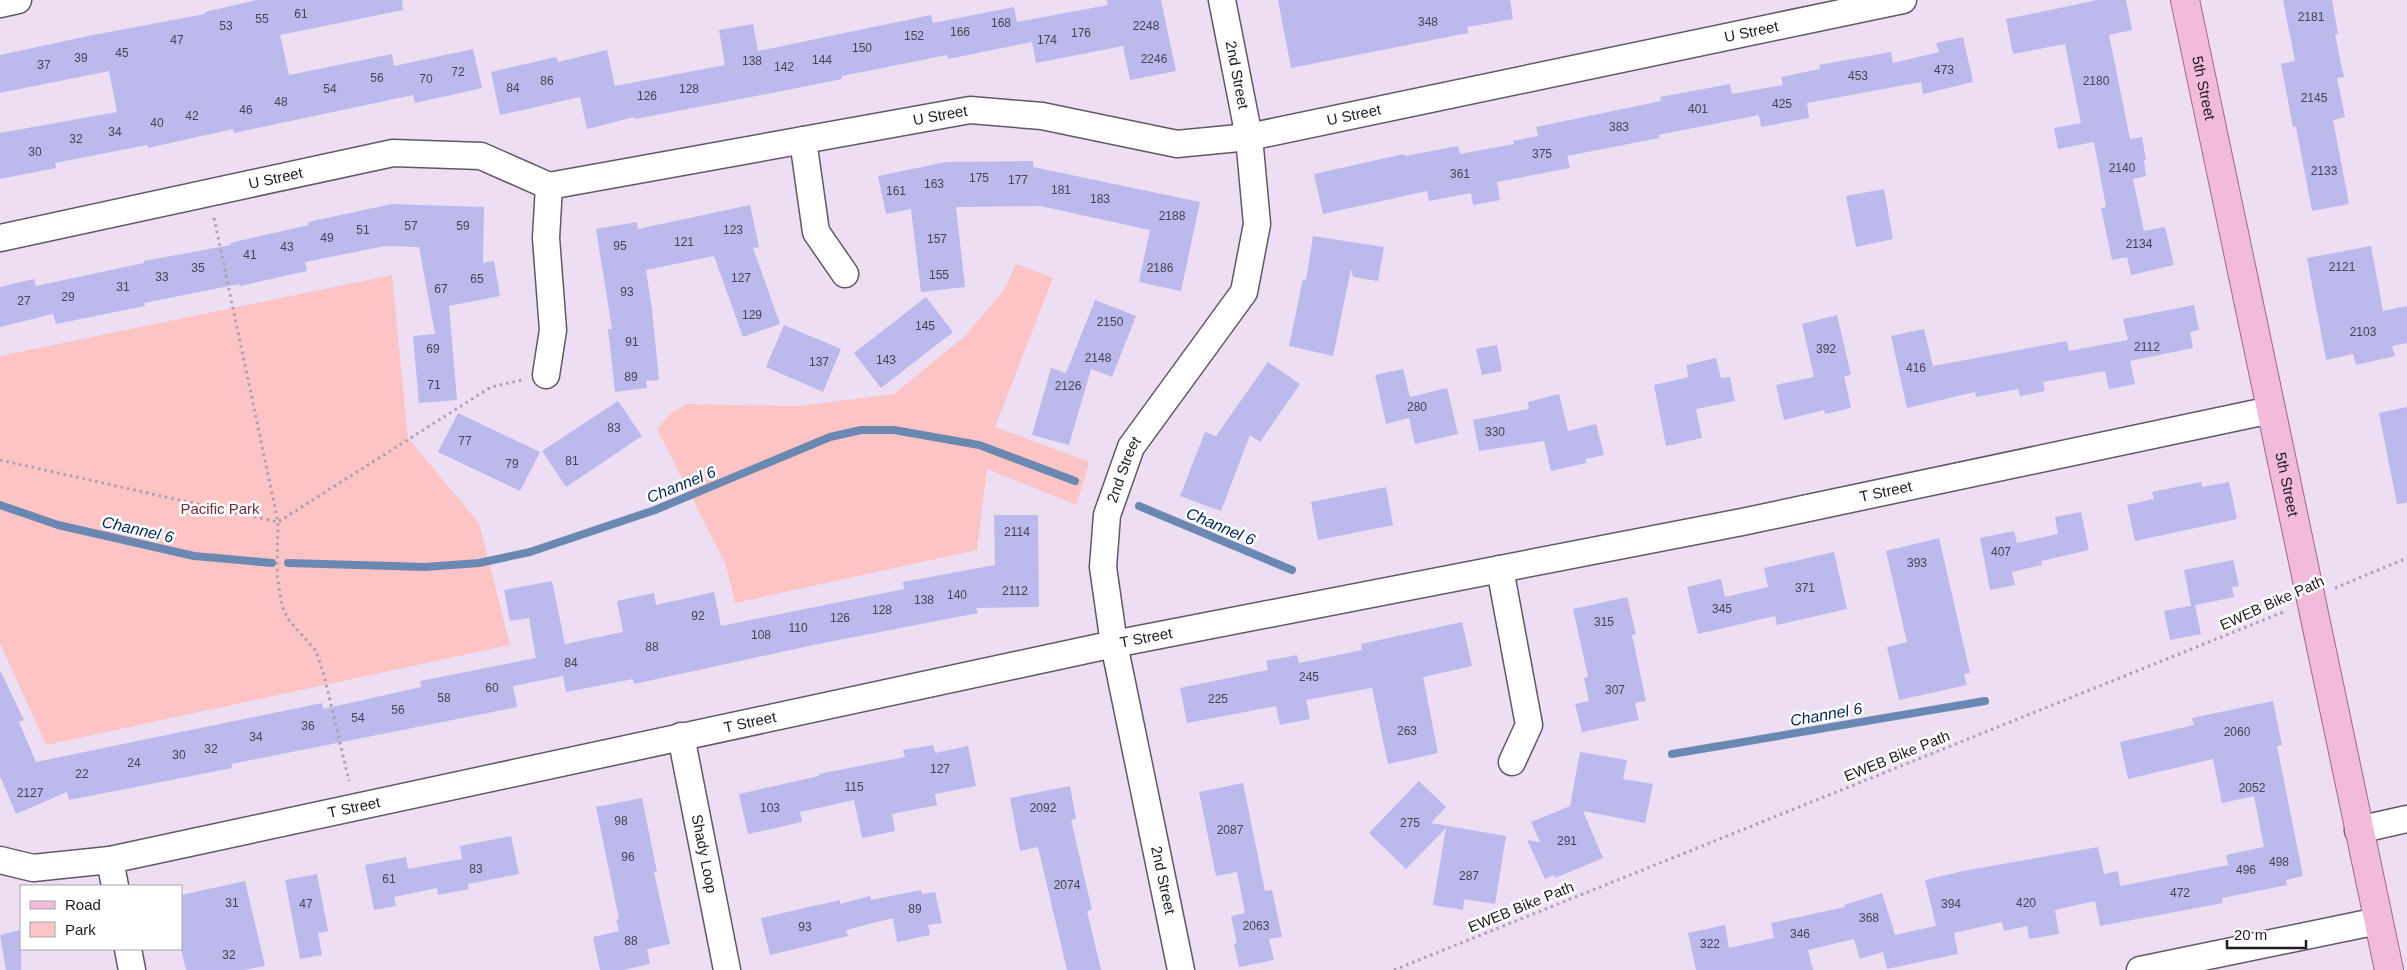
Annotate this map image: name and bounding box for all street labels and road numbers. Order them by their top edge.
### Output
street label: U Street [1723,17,1781,45]
street label: 2nd Street [1223,39,1253,111]
street label: 5th Street [2189,54,2219,122]
street label: U Street [1325,100,1383,128]
street label: U Street [912,101,970,128]
street label: U Street [247,164,305,192]
street label: 2nd Street [1103,432,1144,505]
street label: 5th Street [2272,451,2303,519]
street label: T Street [1858,477,1914,505]
street label: EWEB Bike Path [2217,572,2327,633]
street label: T Street [1118,624,1174,651]
street label: T Street [722,708,778,736]
street label: EWEB Bike Path [1841,727,1952,784]
street label: T Street [326,793,383,821]
street label: Shady Loop [689,813,721,895]
street label: 2nd Street [1148,844,1179,916]
street label: EWEB Bike Path [1465,878,1576,935]

